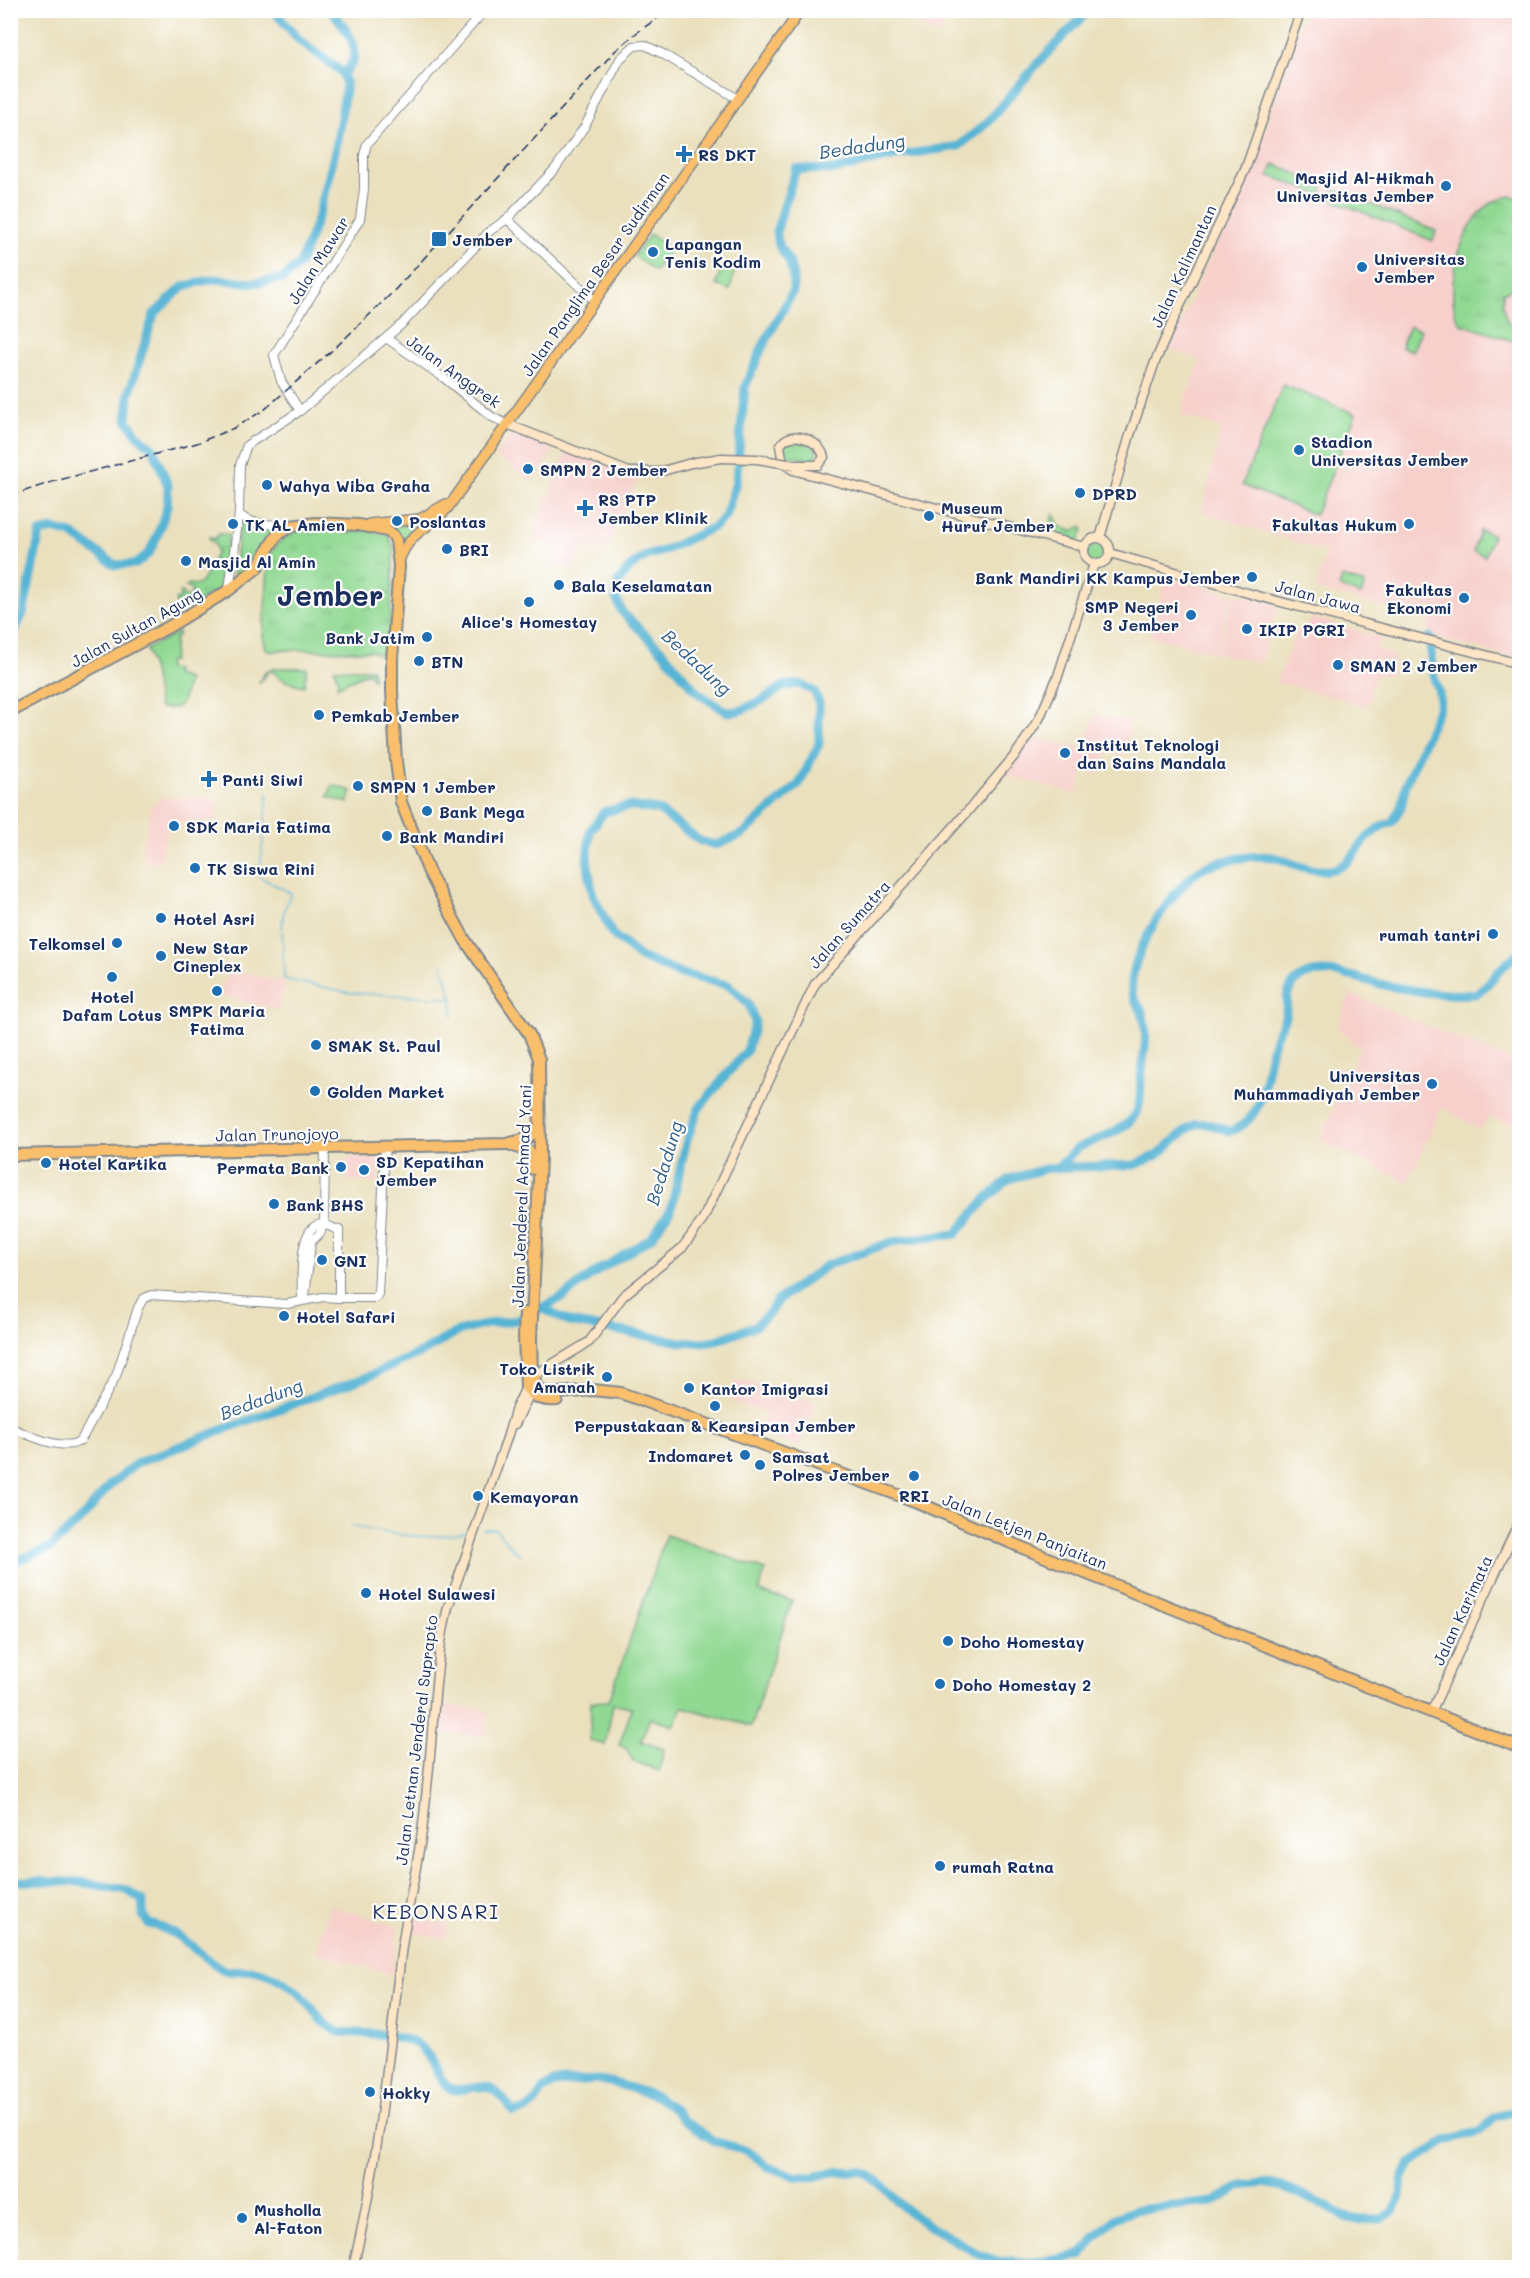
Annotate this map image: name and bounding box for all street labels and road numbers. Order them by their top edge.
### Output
street label: Jalan Panglima Besar Sudirman [516,168,674,380]
street label: Jalan Kalimantan [1145,201,1221,331]
street label: Jalan Mawar [283,212,353,308]
street label: Jalan Anggrek [403,330,505,412]
street label: Jalan Jawa [1273,574,1363,618]
street label: Jalan Sultan Agung [67,582,205,672]
street label: Jalan Sumatra [804,875,894,973]
street label: Jalan Jenderal Achmad Yani [507,1084,535,1308]
street label: Jalan Trunojoyo [215,1122,339,1146]
street label: Jalan Letjen Panjaitan [939,1488,1111,1574]
street label: Jalan Karimata [1427,1552,1497,1668]
street label: Jalan Letnan Jenderal Suprapto [390,1614,442,1866]

